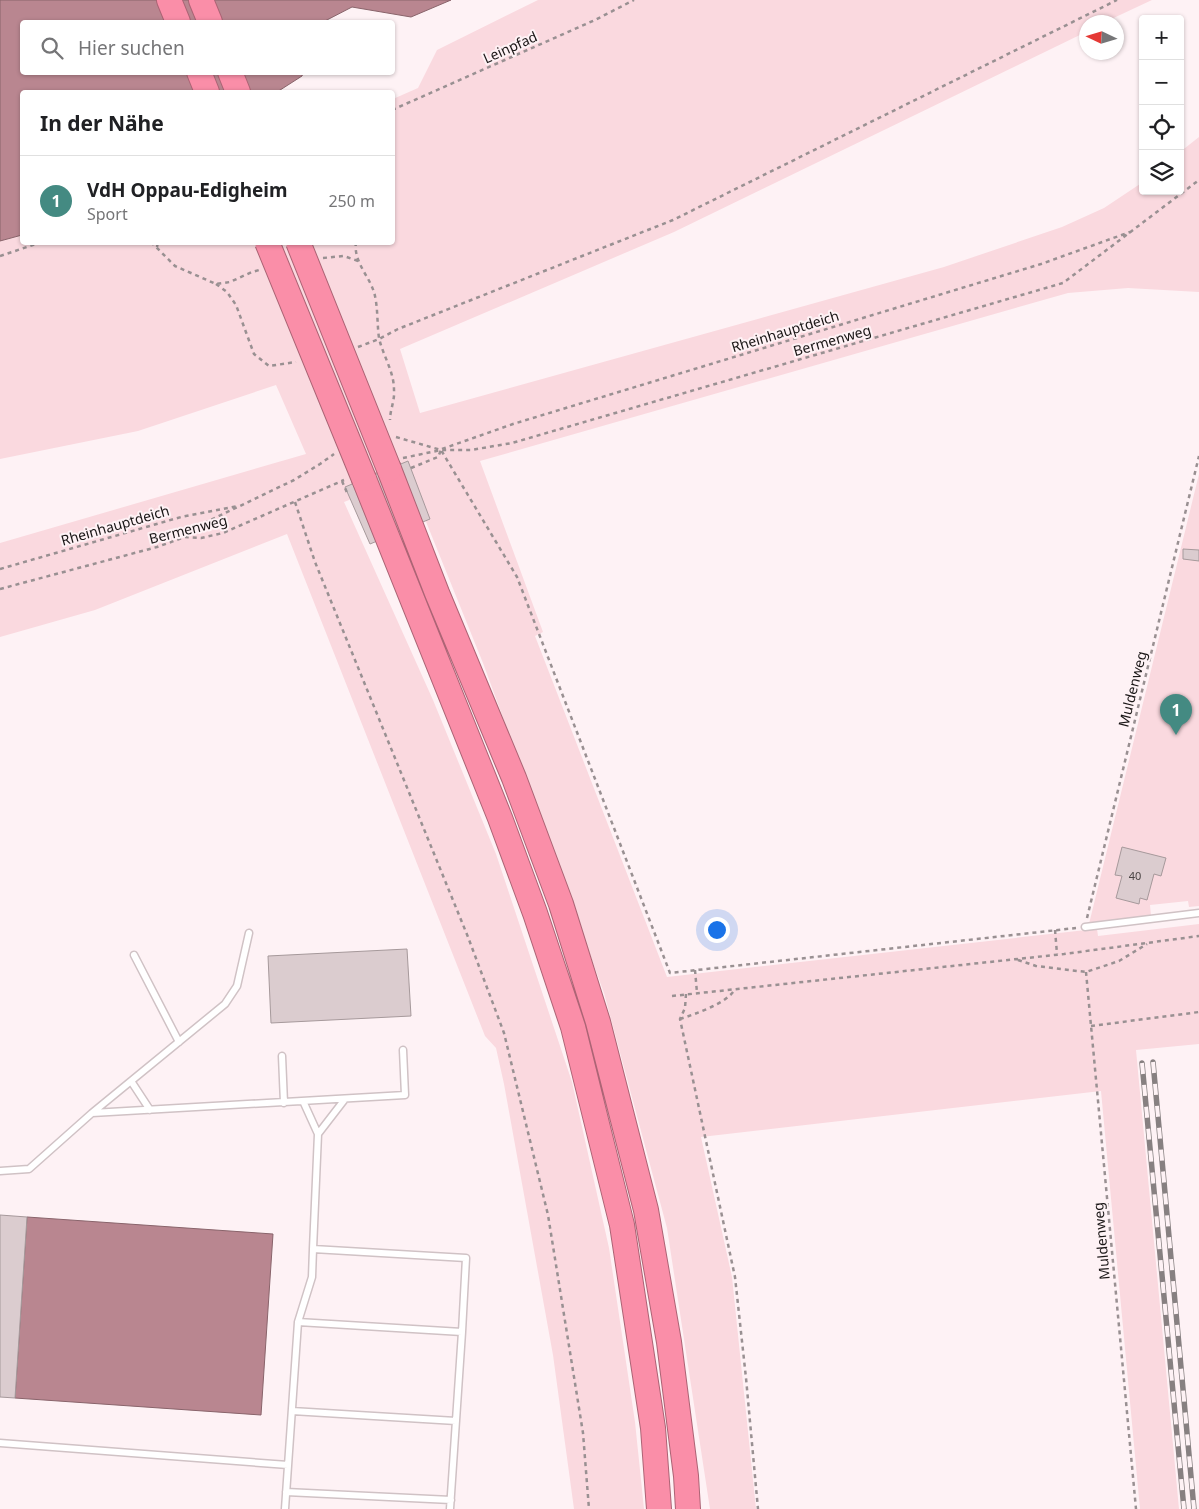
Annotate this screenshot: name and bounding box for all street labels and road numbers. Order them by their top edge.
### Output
street label: Leinpfad [480,27,540,67]
street label: Rheinhauptdeich [729,306,841,356]
street label: Bermenweg [791,320,873,360]
street label: Rheinhauptdeich [59,500,171,550]
street label: Bermenweg [147,510,229,548]
street label: Muldenweg [1113,649,1151,729]
street label: Muldenweg [1088,1201,1114,1281]

